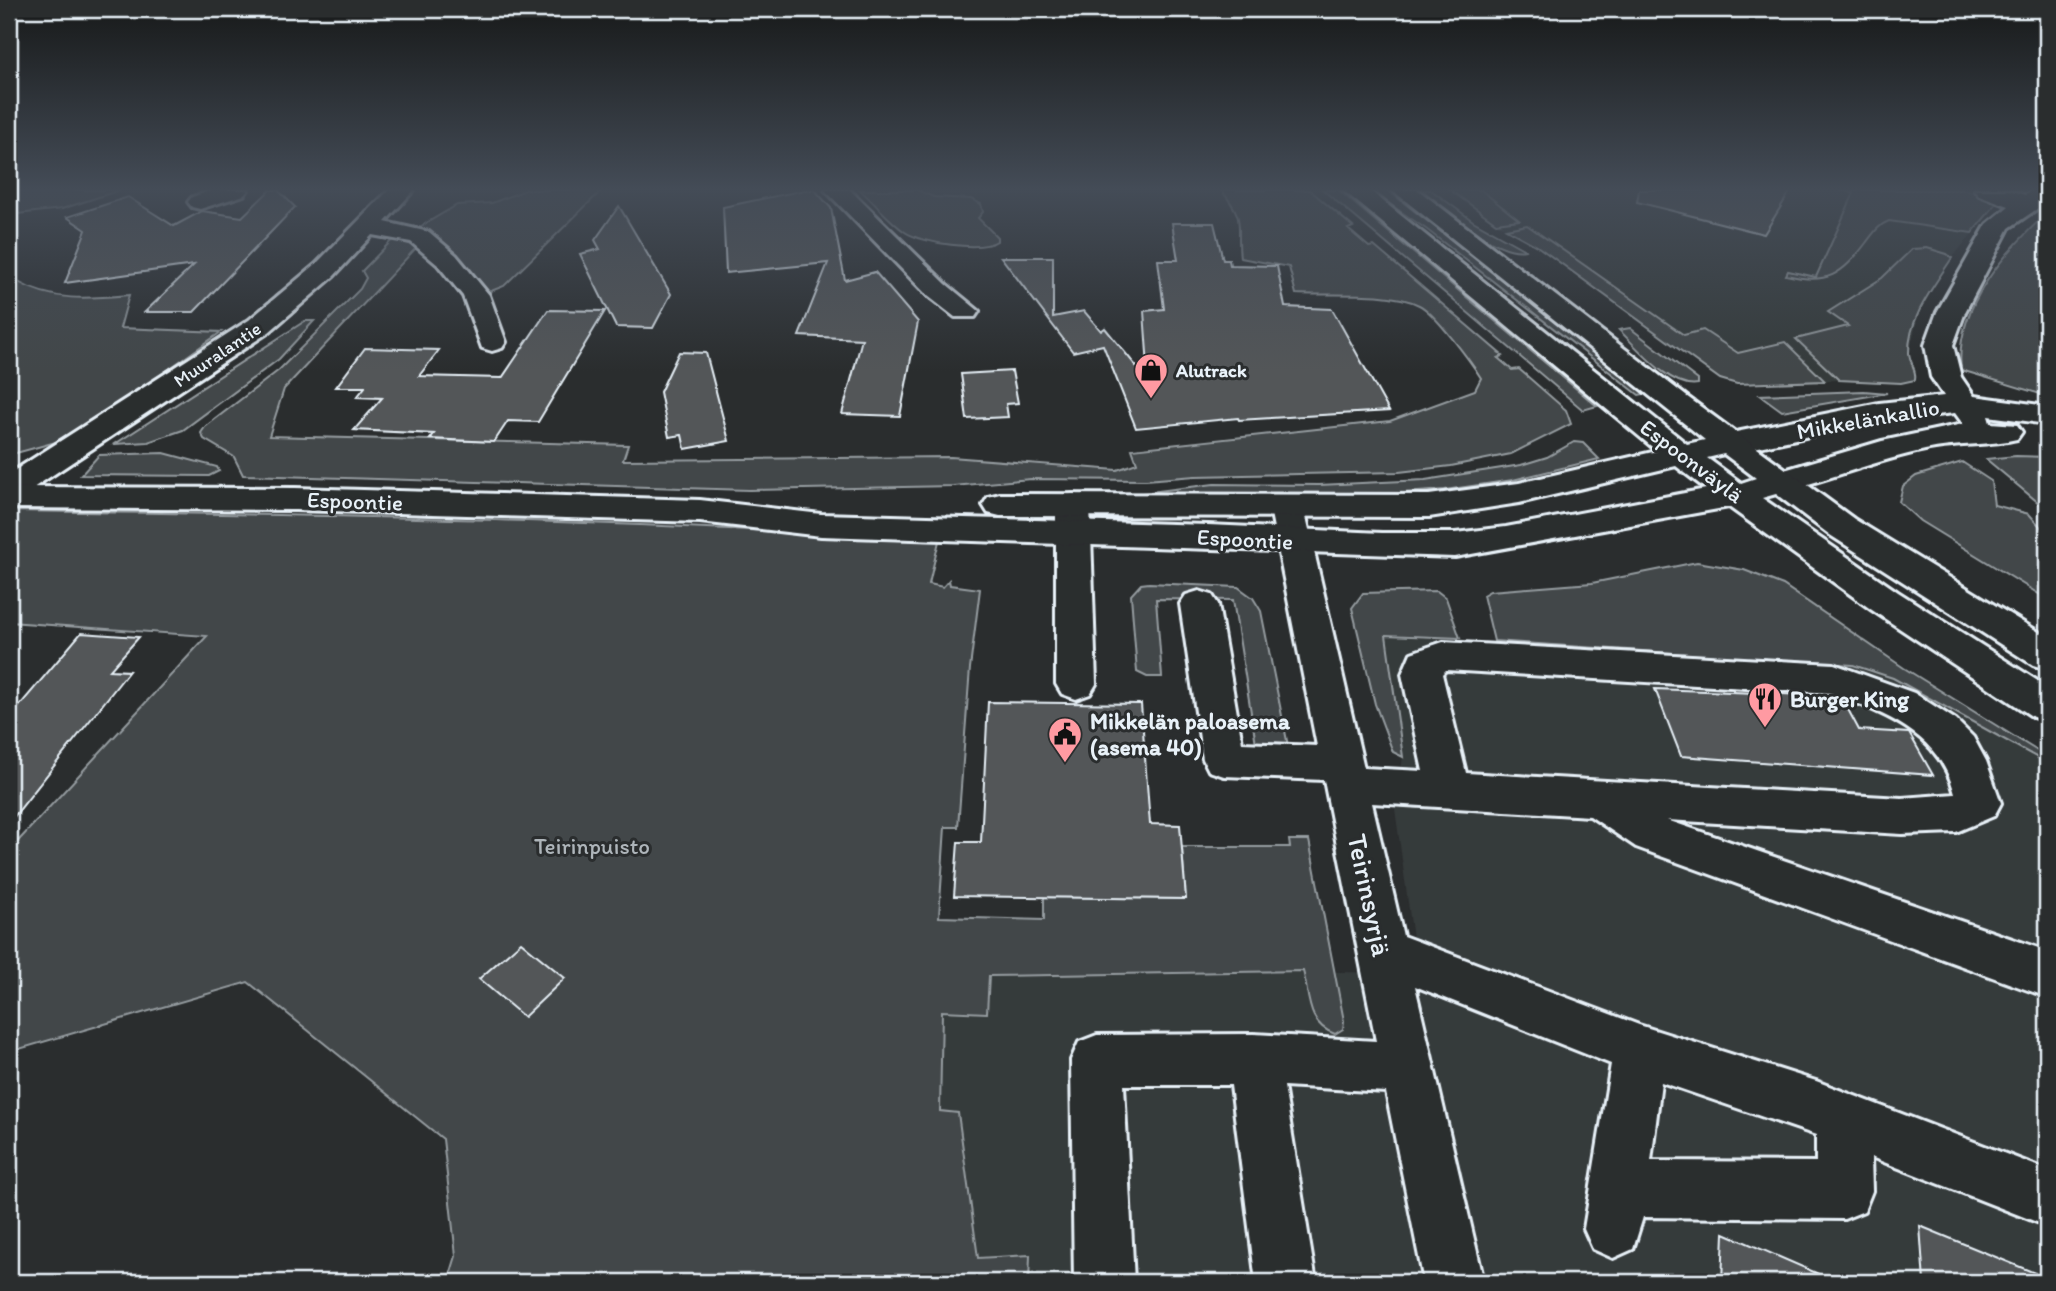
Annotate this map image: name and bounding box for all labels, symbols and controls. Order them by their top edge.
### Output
street label: Muuralantie [169,317,265,392]
shop icon: Alutrack [1132,351,1170,400]
place label: Alutrack [1175,359,1247,382]
street label: Mikkelänkallio [1795,393,1941,445]
street label: Espoonväylä [1635,413,1749,509]
street label: Espoontie [306,485,404,517]
street label: Espoontie [1196,523,1294,555]
restaurant icon: Burger King [1746,680,1784,729]
place label: Burger King [1790,685,1910,713]
place label: Mikkelän paloasema (asema 40) [1090,707,1291,761]
public building icon: Mikkelän paloasema (asema 40) [1046,715,1084,764]
street label: Teirinsyrjä [1340,831,1400,960]
park label: Teirinpuisto [534,832,650,860]

